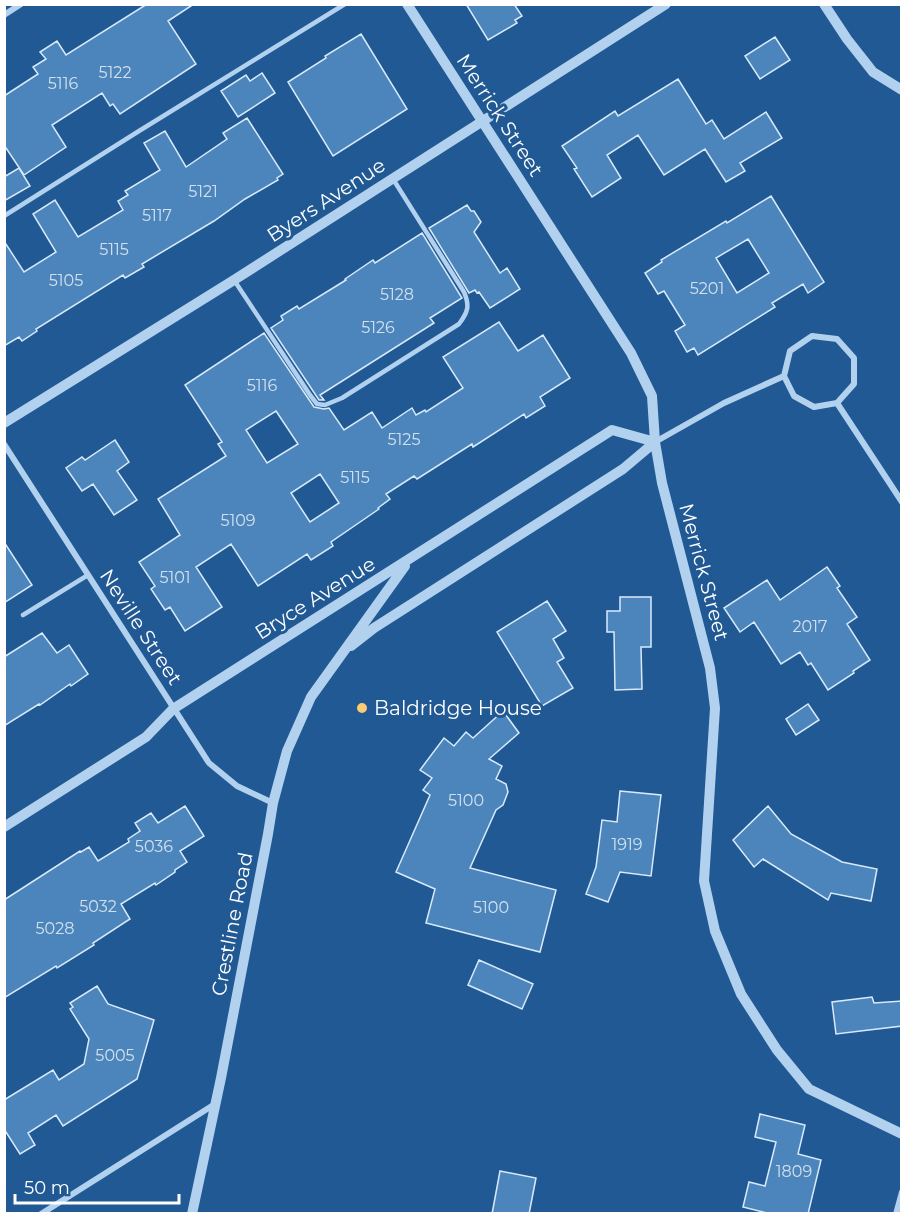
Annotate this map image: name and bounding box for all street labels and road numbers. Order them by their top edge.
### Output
street label: Merrick Street [452,49,548,181]
street label: Byers Avenue [262,153,390,247]
street label: Merrick Street [674,501,734,643]
street label: Bryce Avenue [250,551,380,645]
street label: Neville Street [95,565,187,689]
street label: Crestline Road [206,850,258,998]

